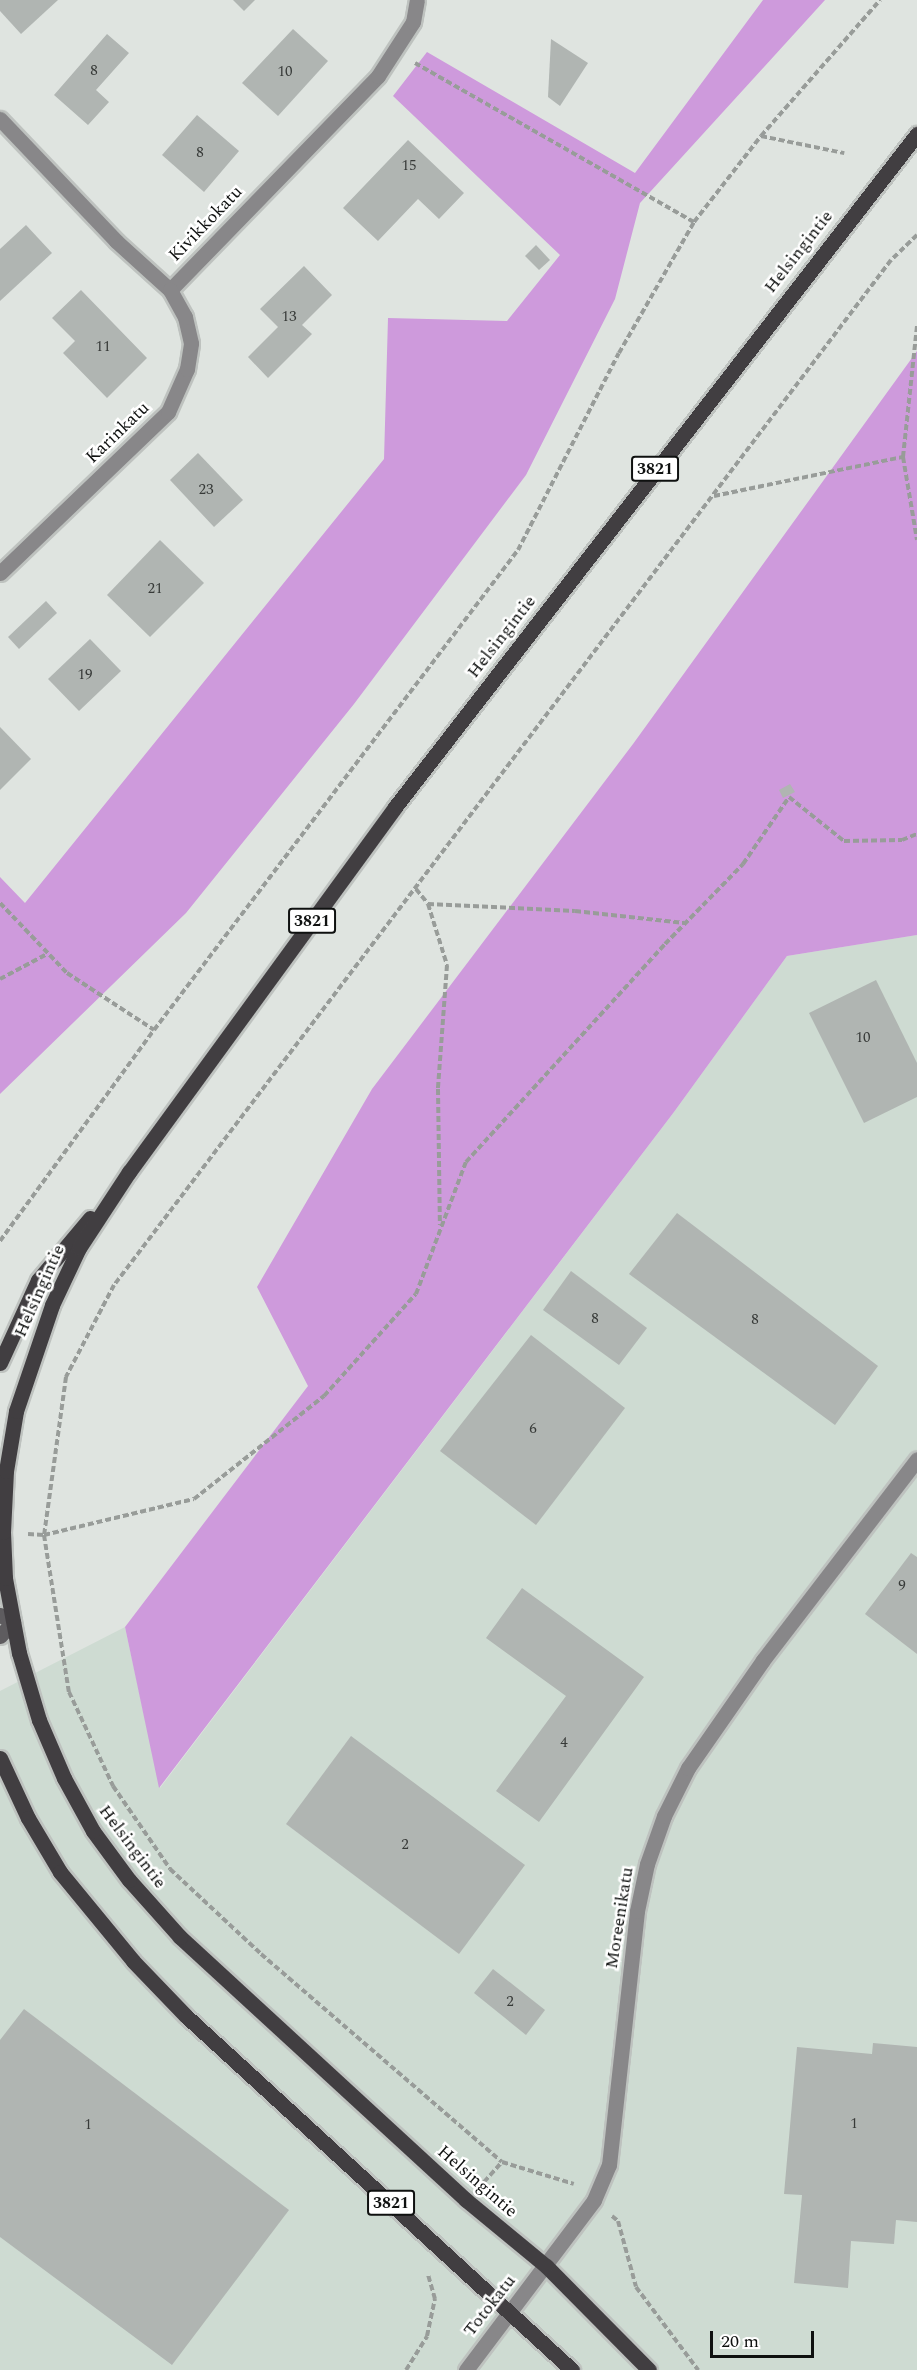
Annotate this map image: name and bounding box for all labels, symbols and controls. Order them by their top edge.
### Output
house number: 8 [90,62,98,80]
house number: 10 [278,63,292,81]
house number: 8 [196,144,204,162]
house number: 15 [402,157,416,175]
street label: Kivikkokatu [165,182,247,266]
street label: Helsingintie [760,206,838,298]
house number: 13 [282,308,296,326]
house number: 11 [96,338,110,356]
street label: Karinkatu [82,398,154,468]
road number: 3821 [631,456,679,482]
house number: 23 [199,481,213,499]
house number: 21 [148,580,162,598]
street label: Helsingintie [463,591,541,683]
house number: 19 [78,666,92,684]
road number: 3821 [288,908,336,934]
house number: 10 [856,1029,870,1047]
street label: Helsingintie [10,1241,70,1341]
house number: 8 [591,1310,599,1328]
house number: 8 [751,1311,759,1329]
house number: 6 [529,1420,537,1438]
house number: 9 [898,1577,906,1595]
house number: 4 [560,1734,568,1752]
street label: Helsingintie [94,1801,170,1893]
house number: 2 [401,1836,409,1854]
street label: Moreenikatu [601,1866,639,1970]
house number: 2 [506,1993,514,2011]
house number: 1 [850,2115,858,2133]
house number: 1 [84,2116,92,2134]
street label: Helsingintie [433,2141,521,2223]
road number: 3821 [367,2190,415,2216]
street label: Totokatu [459,2271,521,2341]
scale bar [713,2319,816,2357]
text: 20 m [721,2328,759,2355]

